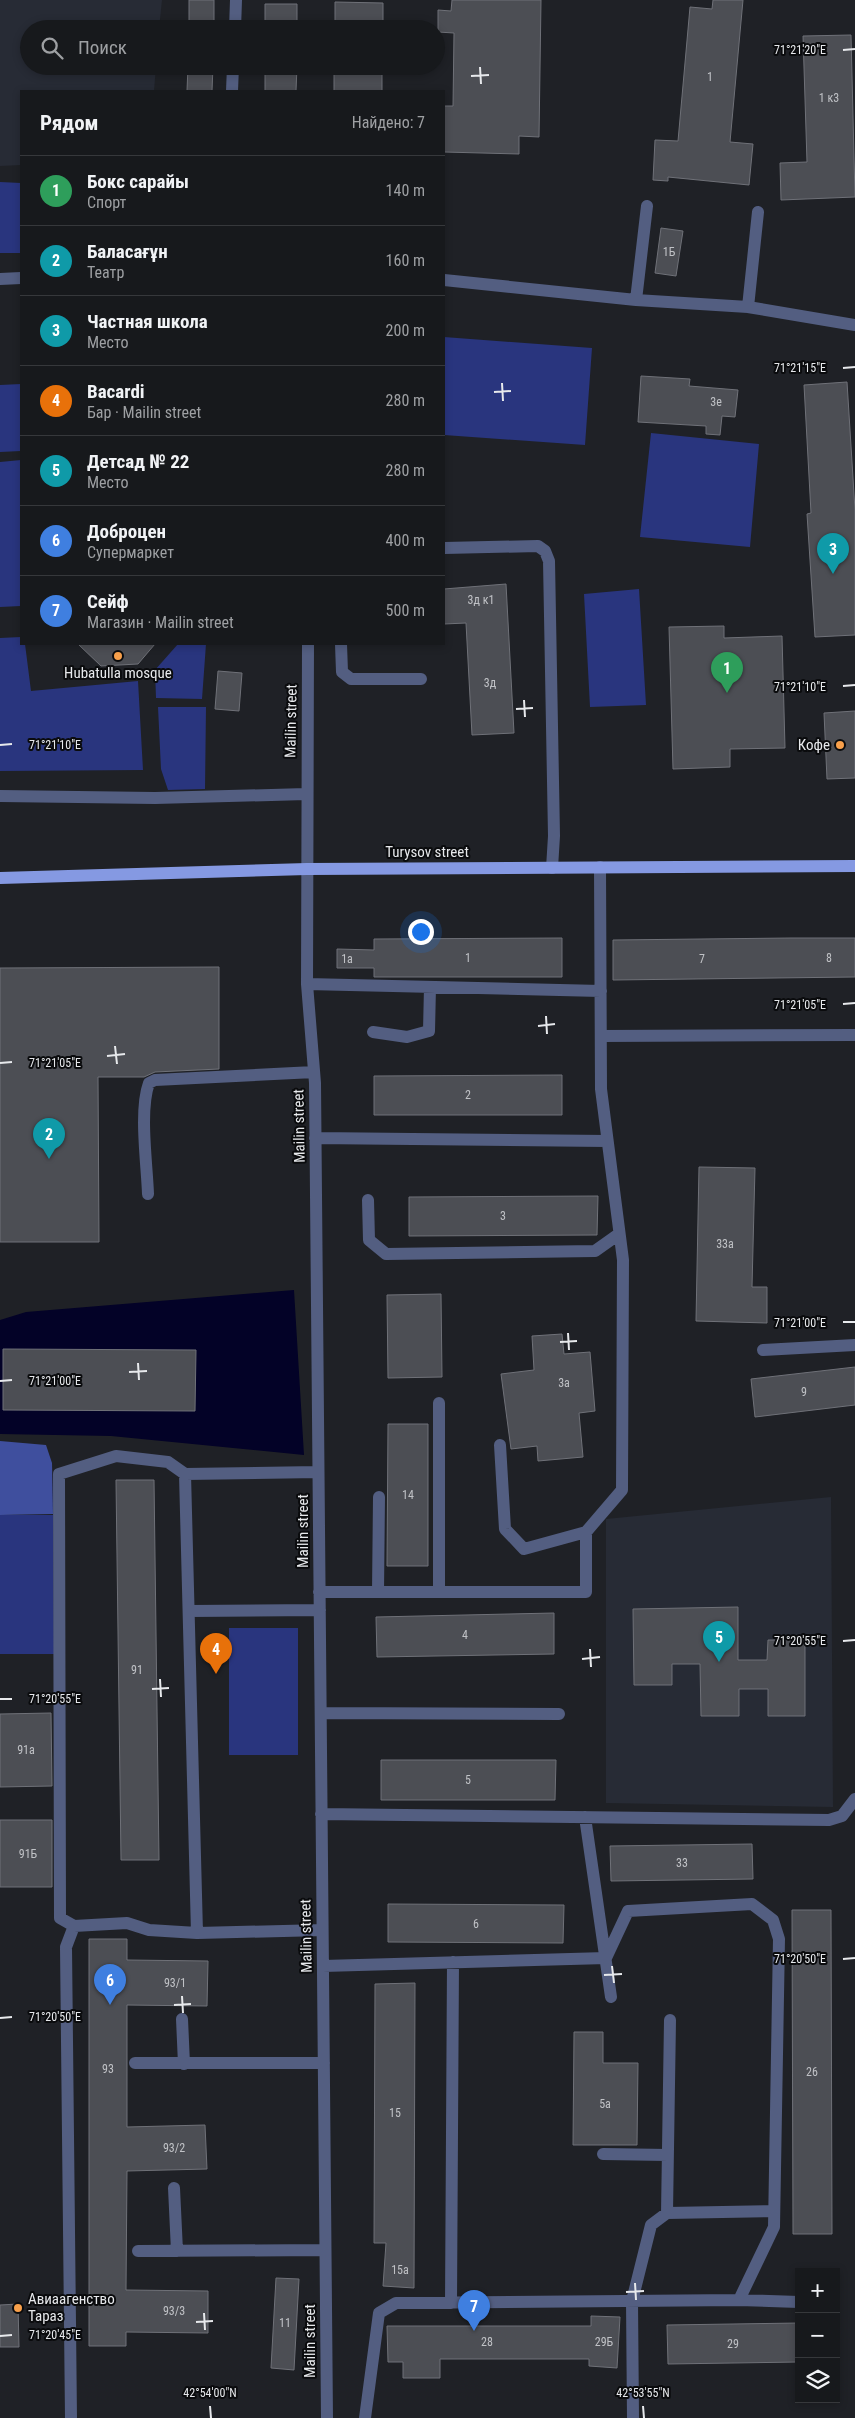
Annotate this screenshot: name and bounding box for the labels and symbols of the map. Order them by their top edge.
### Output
text: 71°21'20"E [774,43,826,57]
house number: 1 [707,70,713,84]
house number: 1 к3 [819,91,839,105]
house number: 1Б [663,245,676,259]
text: 71°21'15"E [774,361,826,375]
house number: 3е [710,395,722,409]
pin: 3 [817,533,849,574]
house number: 3д к1 [468,593,494,607]
marker: Hubatulla mosque [112,650,124,662]
pin: 1 [711,652,743,693]
place label: Hubatulla mosque [64,664,172,682]
house number: 3д [484,676,497,690]
text: 71°21'10"E [774,680,826,694]
street label: Mailin street [281,684,301,758]
place label: Кофе [798,736,830,754]
text: 71°21'10"E [29,738,81,752]
marker: Кофе [834,739,846,751]
street label: Turysov street [385,843,469,861]
your location [408,919,434,945]
house number: 1 [465,951,471,965]
house number: 8 [826,951,832,965]
house number: 1а [341,952,353,966]
house number: 7 [699,952,705,966]
text: 71°21'05"E [774,998,826,1012]
text: 71°21'05"E [29,1056,81,1070]
house number: 2 [465,1088,471,1102]
street label: Mailin street [289,1089,309,1163]
pin: 2 [33,1118,65,1159]
house number: 3 [500,1209,506,1223]
house number: 33а [716,1237,734,1251]
text: 71°21'00"E [774,1316,826,1330]
text: 71°21'00"E [29,1374,81,1388]
house number: 3а [558,1376,570,1390]
house number: 9 [801,1385,807,1399]
house number: 14 [402,1488,414,1502]
street label: Mailin street [294,1494,312,1568]
pin: 5 [703,1621,735,1662]
house number: 4 [462,1628,468,1642]
pin: 4 [200,1633,232,1674]
text: 71°20'55"E [774,1634,826,1648]
house number: 91 [131,1663,143,1677]
text: 71°20'55"E [29,1692,81,1706]
house number: 91а [17,1743,35,1757]
house number: 5 [465,1773,471,1787]
house number: 91Б [19,1847,38,1861]
house number: 33 [676,1856,688,1870]
street label: Mailin street [296,1899,316,1973]
house number: 6 [473,1917,479,1931]
text: 71°20'50"E [774,1952,826,1966]
pin: 6 [94,1964,126,2005]
house number: 93/1 [164,1976,186,1990]
text: 71°20'50"E [29,2010,81,2024]
house number: 93 [102,2062,114,2076]
house number: 26 [806,2065,818,2079]
house number: 5а [599,2097,611,2111]
house number: 15 [389,2106,401,2120]
house number: 93/2 [163,2141,185,2155]
house number: 15а [391,2263,409,2277]
place label: Авиаагенство Тараз [28,2290,115,2325]
pin: 7 [458,2290,490,2331]
marker: Авиаагенство Тараз [12,2302,24,2314]
house number: 93/3 [163,2304,185,2318]
street label: Mailin street [301,2304,319,2378]
house number: 11 [279,2316,291,2330]
text: 71°20'45"E [29,2328,81,2342]
house number: 28 [481,2335,493,2349]
house number: 29Б [595,2335,614,2349]
house number: 29 [727,2337,739,2351]
text: 42°54'00"N [183,2386,237,2400]
text: 42°53'55"N [616,2386,670,2400]

